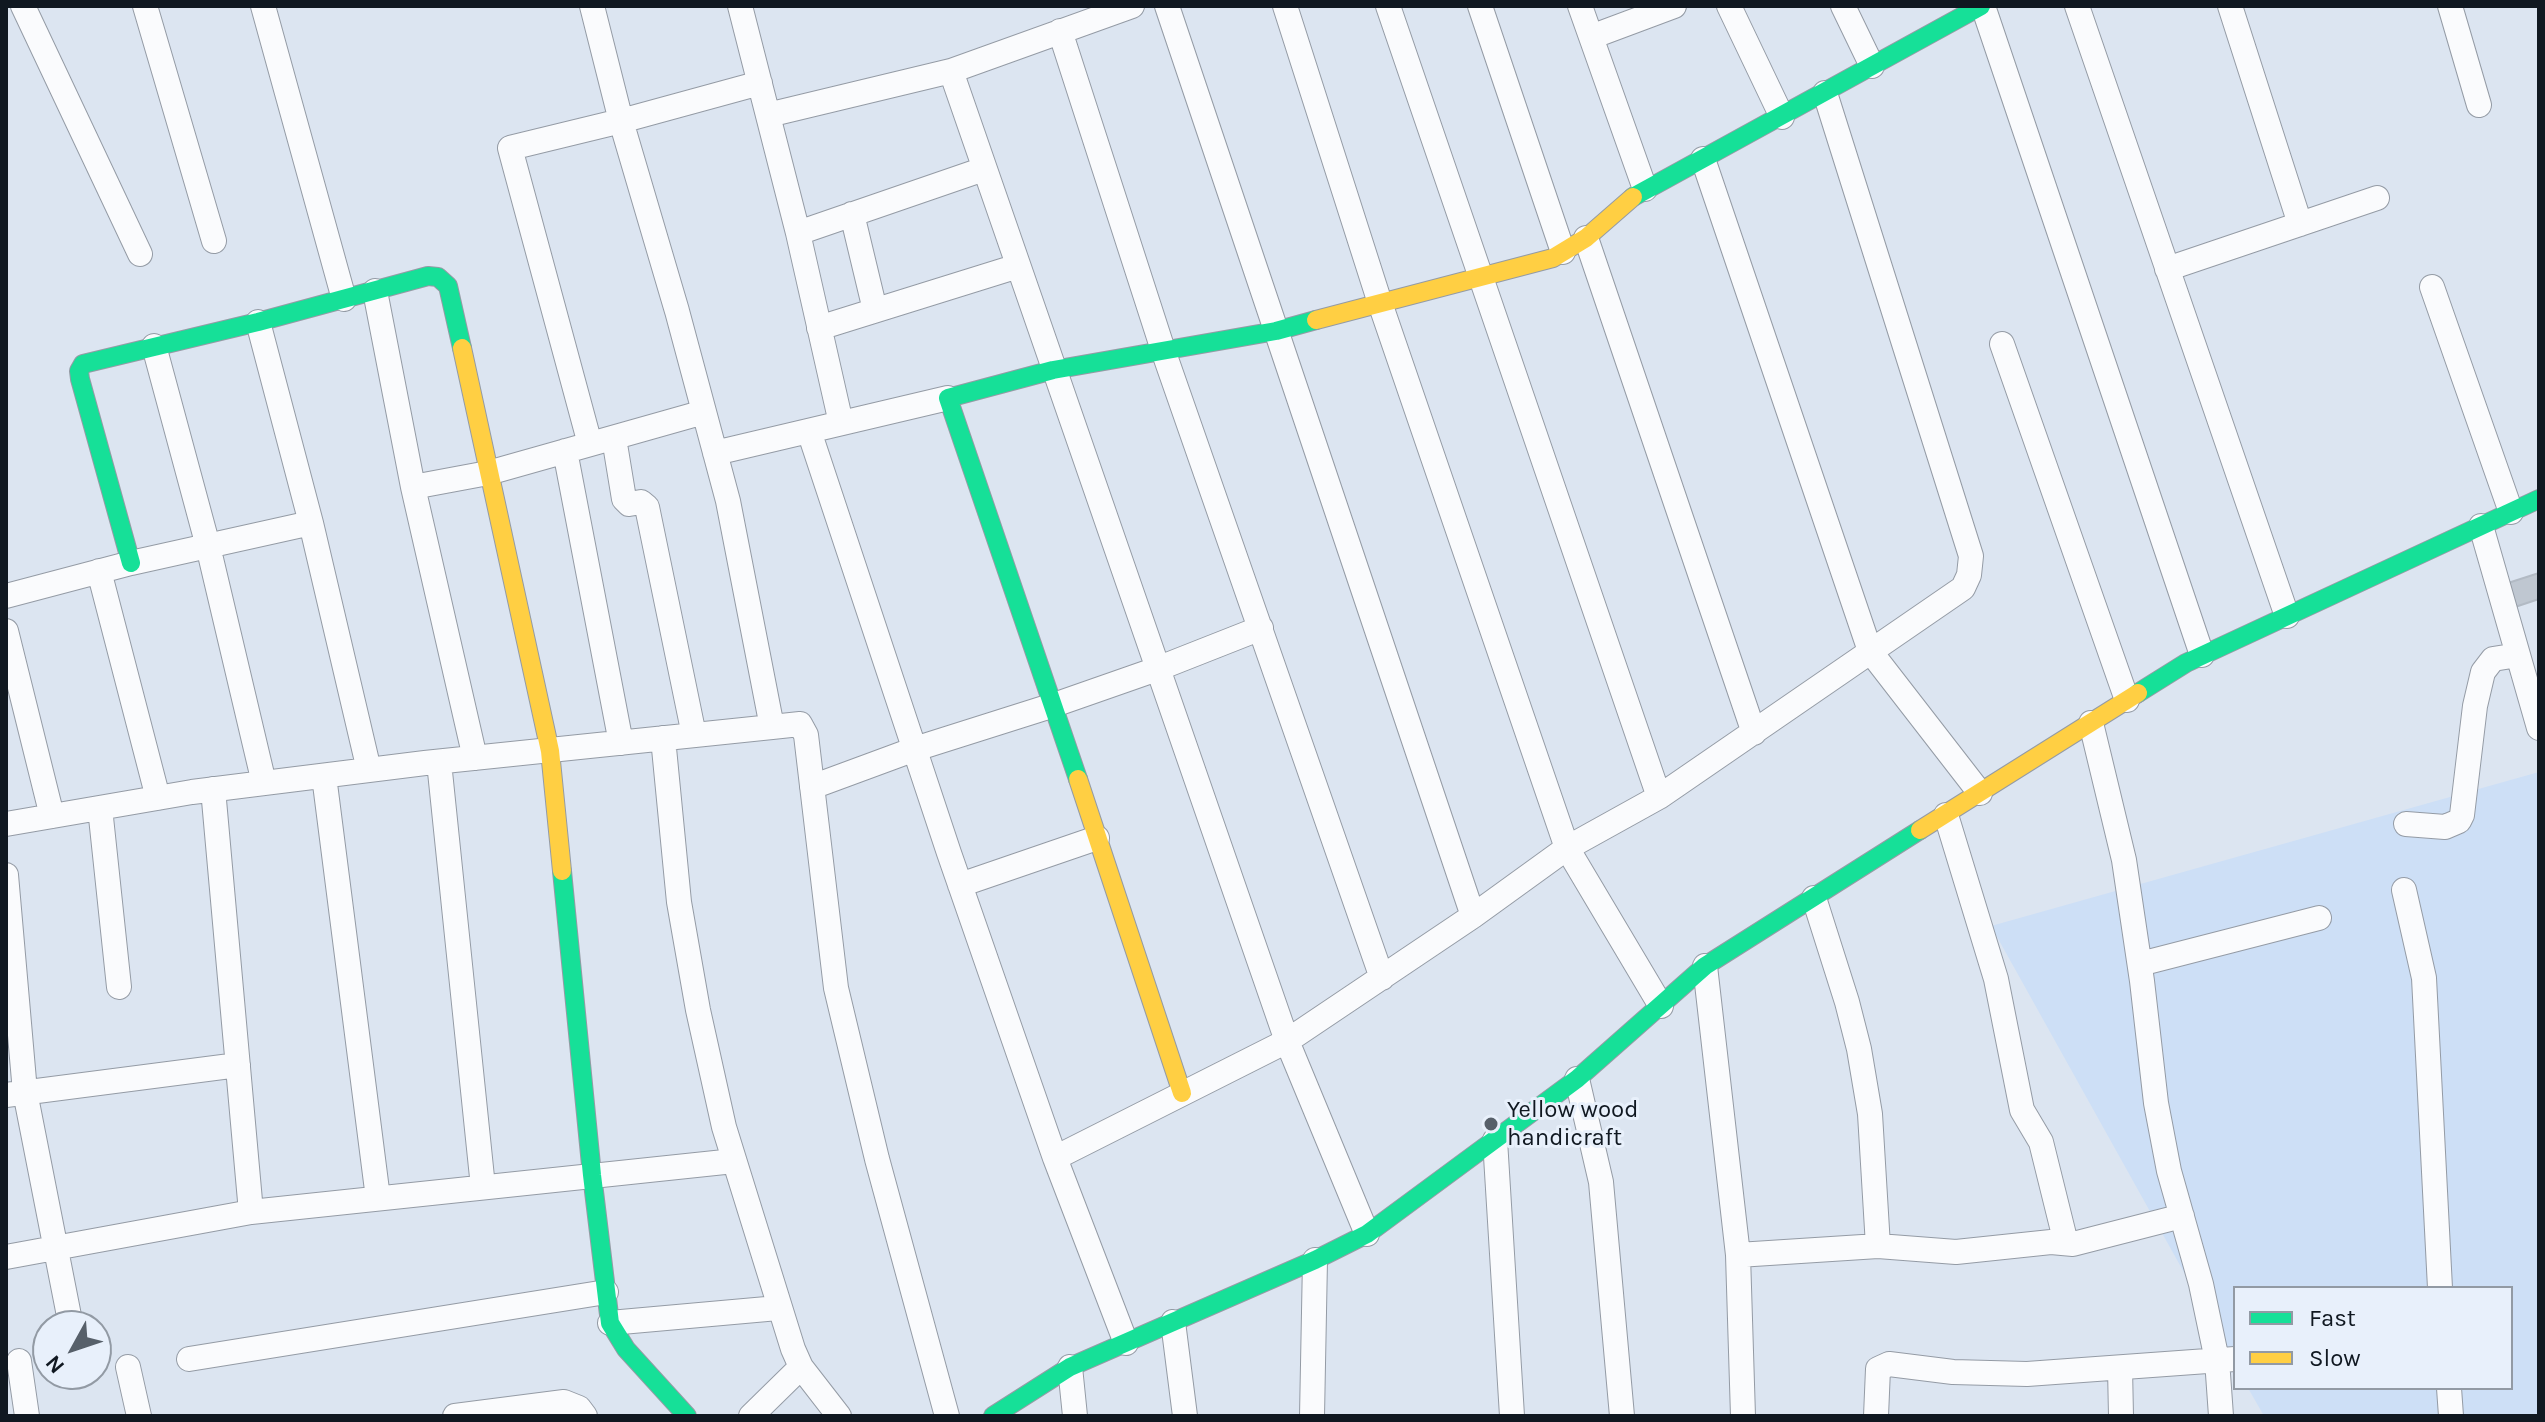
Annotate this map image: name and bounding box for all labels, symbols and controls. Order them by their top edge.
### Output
place label: Yellow wood handicraft [1507,1096,1638,1152]
marker: Yellow wood handicraft [1482,1115,1500,1133]
legend [2233,1286,2513,1390]
text: Fast [2309,1304,2356,1332]
north arrow [32,1310,112,1390]
text: Slow [2309,1344,2361,1372]
text: N [40,1350,70,1379]

